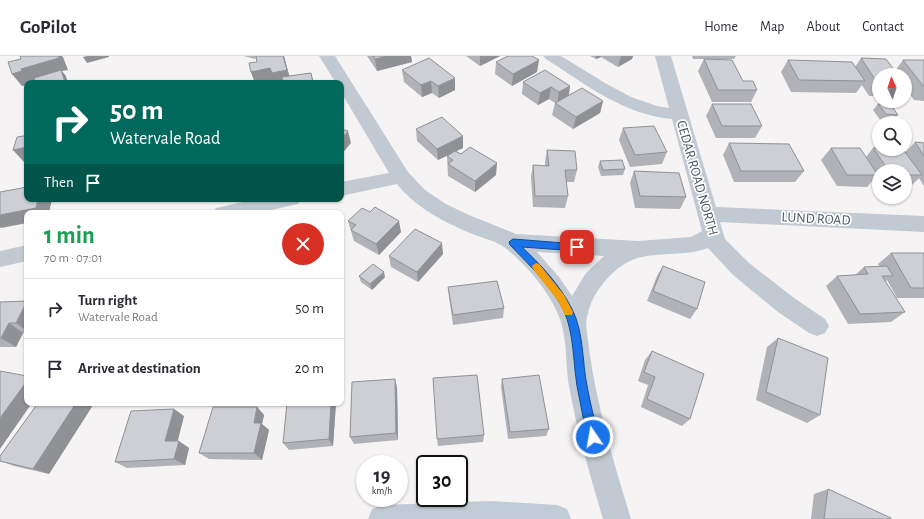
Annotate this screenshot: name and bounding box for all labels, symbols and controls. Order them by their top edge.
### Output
text: GoPilot [20,18,76,37]
text: Home [704,20,738,34]
text: Map [760,20,784,34]
text: About [806,20,840,34]
text: Contact [862,20,904,34]
north arrow [872,68,912,108]
map controls [872,68,912,204]
icon: right [44,96,96,148]
text: 50 m [110,97,164,125]
button: search [872,116,912,156]
street label: CEDAR ROAD NORTH [674,119,720,237]
text: Watervale Road [110,130,220,148]
button: layers [872,164,912,204]
icon: arrive [82,172,104,194]
text: Then [44,175,74,190]
street label: LUND ROAD [781,210,851,228]
button: close [282,223,324,265]
text: 1 min [44,224,95,248]
pin [560,230,594,264]
icon: arrive [566,236,588,258]
text: 70 m · 07:01 [44,252,103,265]
text: Turn right [78,293,137,308]
icon: right [44,298,66,320]
text: 50 m [295,301,324,316]
text: Watervale Road [78,311,158,324]
icon: arrive [44,358,66,380]
text: Arrive at destination [78,361,201,376]
text: 20 m [295,361,324,376]
position arrow [572,416,614,458]
speed limit sign: 30 [416,455,468,507]
text: 19 [374,466,390,486]
text: km/h [372,486,392,496]

